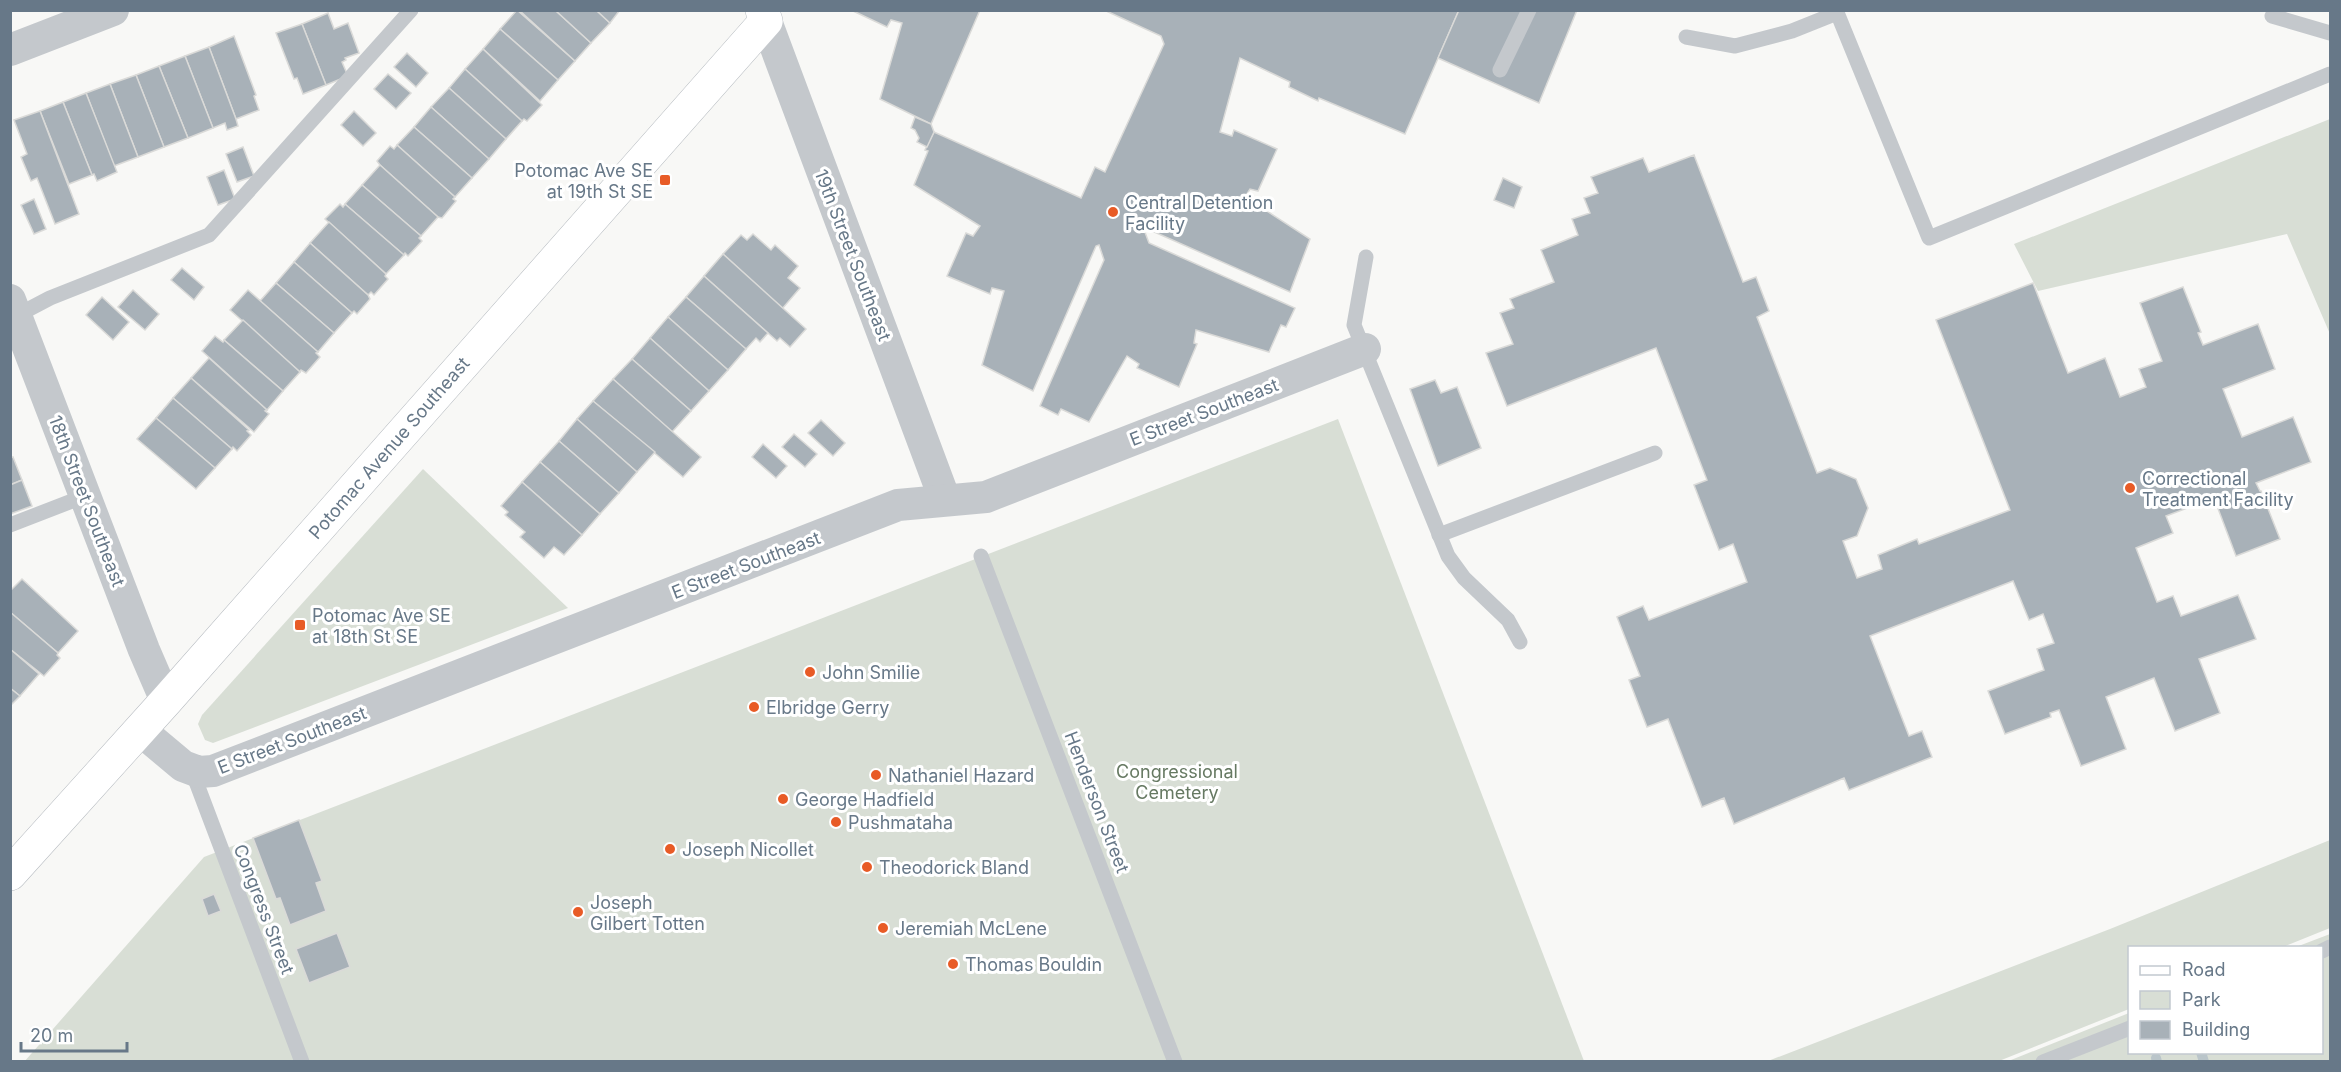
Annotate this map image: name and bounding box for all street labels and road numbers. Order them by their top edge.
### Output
street label: 19th Street Southeast [811,166,895,344]
street label: Potomac Avenue Southeast [304,353,474,543]
street label: E Street Southeast [1127,374,1281,450]
street label: 18th Street Southeast [45,412,129,590]
street label: E Street Southeast [669,527,823,603]
street label: E Street Southeast [215,702,369,778]
street label: Henderson Street [1060,728,1134,876]
street label: Congress Street [230,841,298,977]

